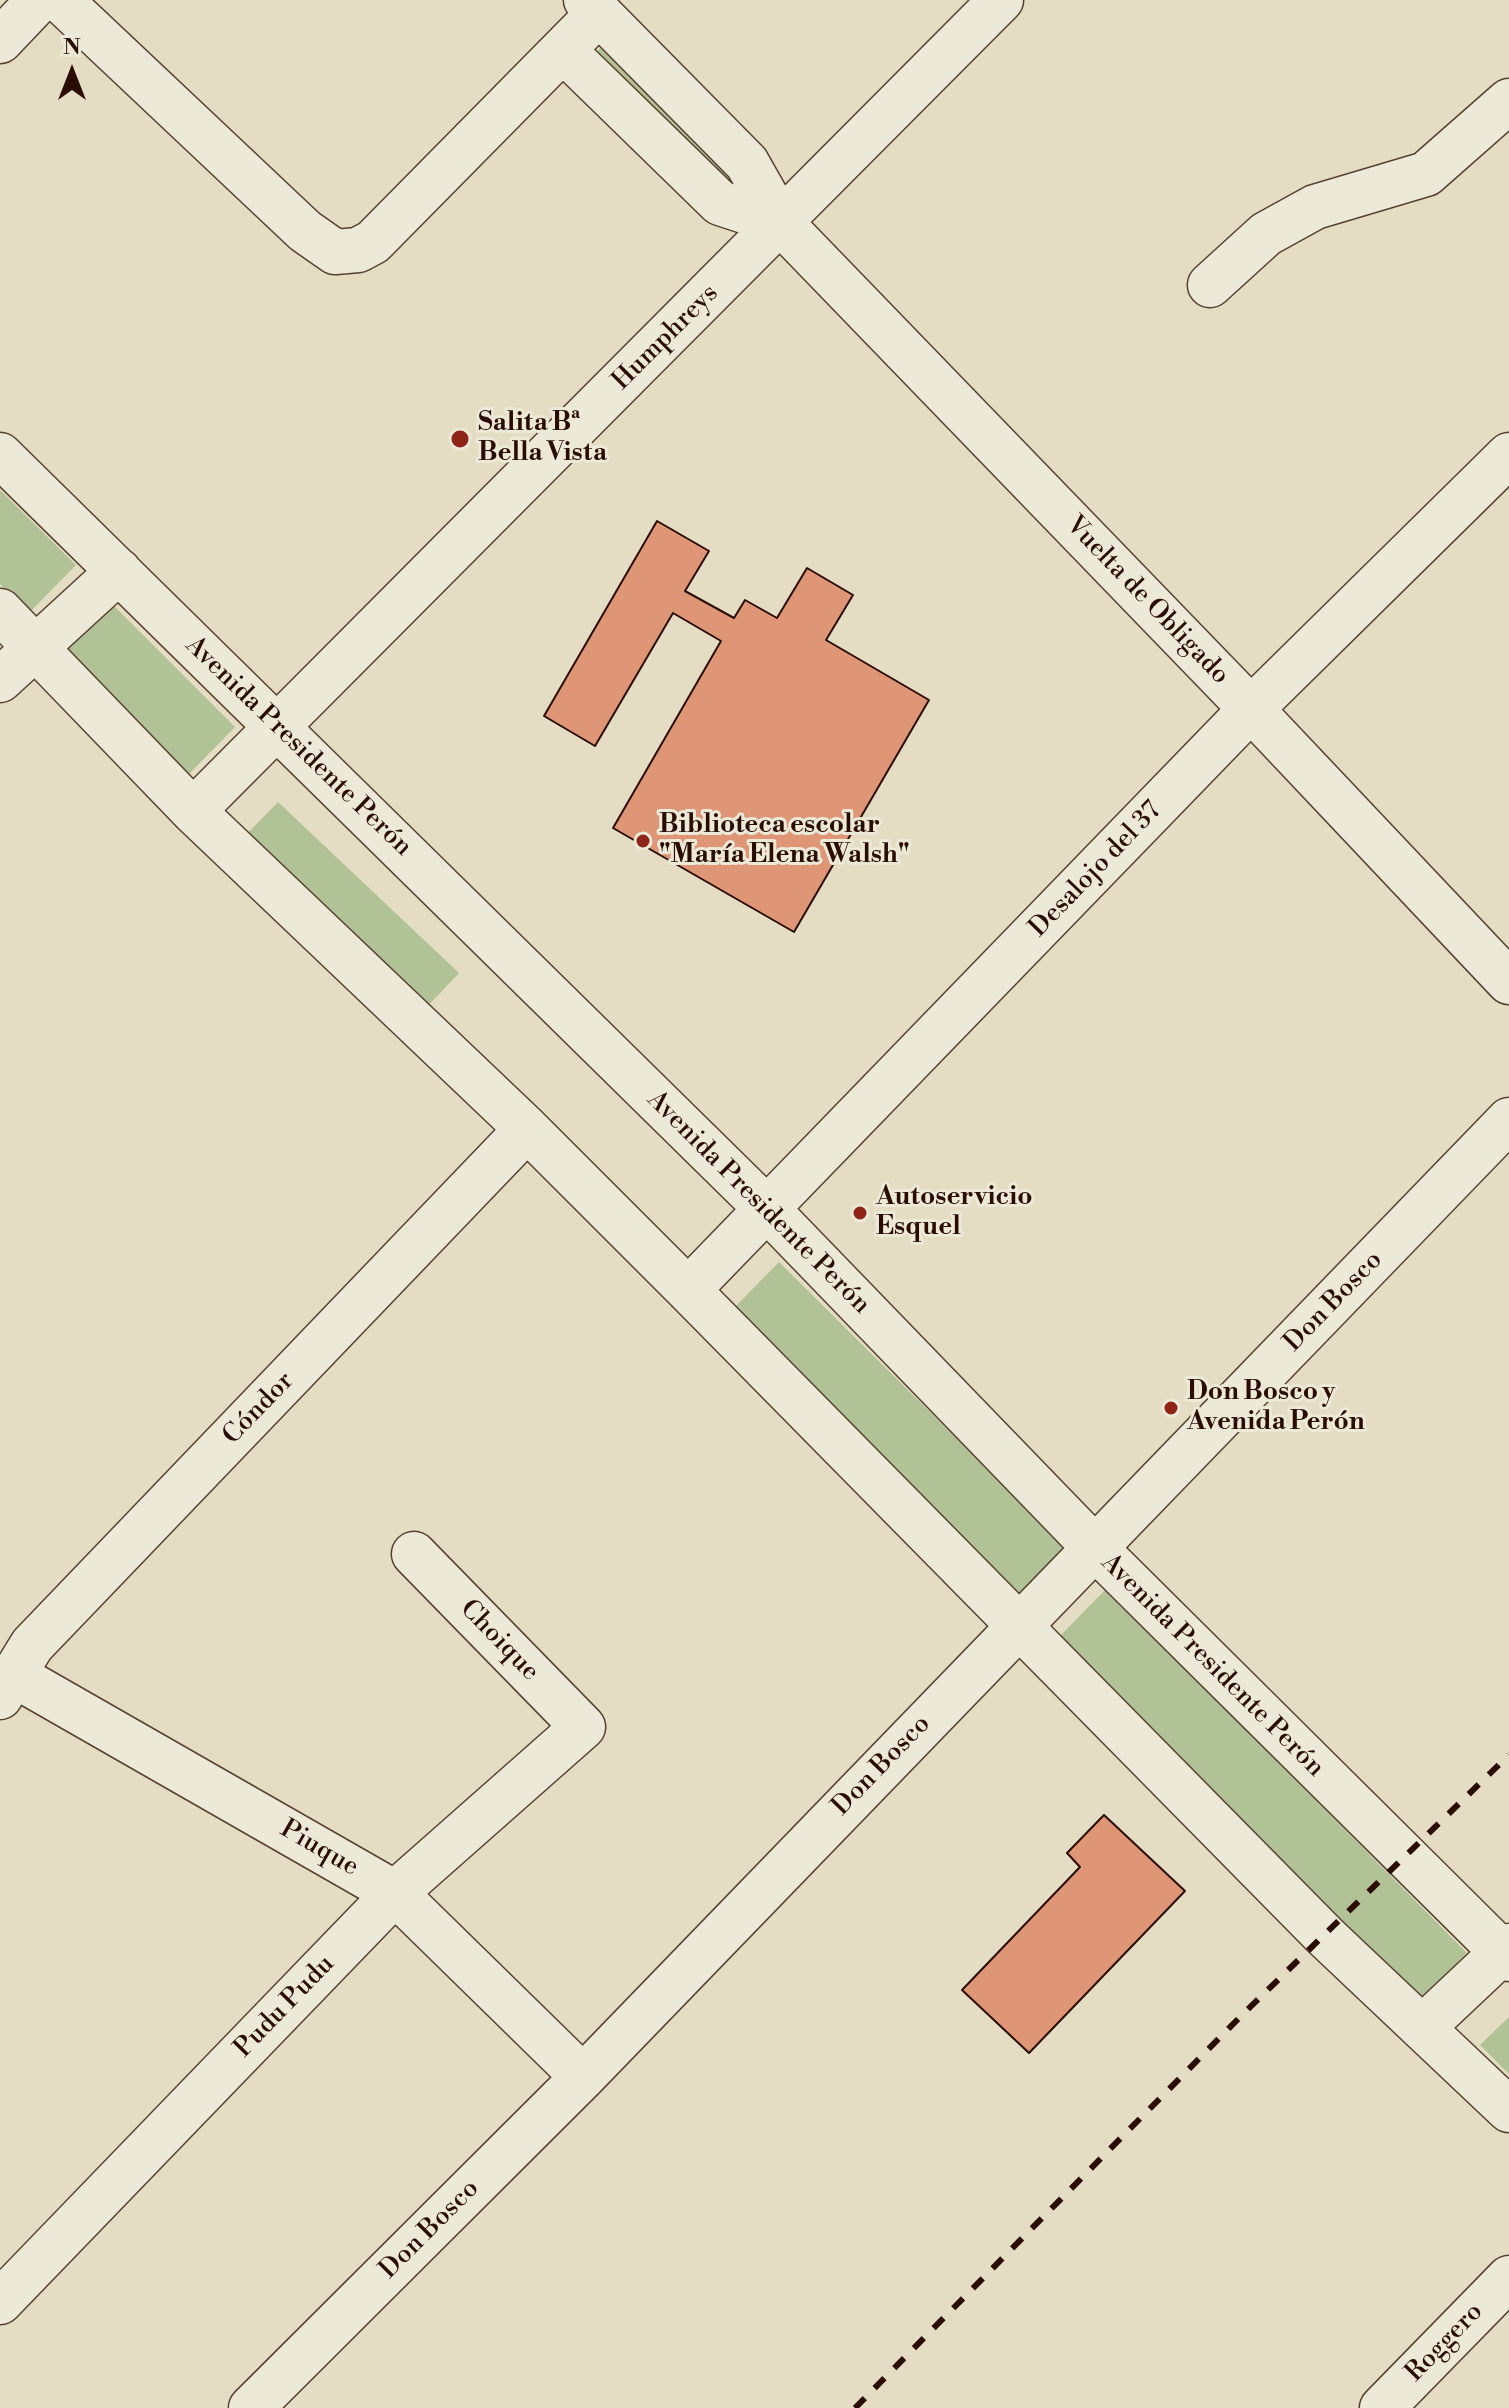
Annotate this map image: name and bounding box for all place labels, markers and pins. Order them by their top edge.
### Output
place label: Salita Bª Bella Vista [478,408,607,470]
marker: Salita Bª Bella Vista [449,428,471,450]
place label: Biblioteca escolar "María Elena Walsh" [659,810,910,872]
marker: Biblioteca escolar "María Elena Walsh" [634,832,652,850]
place label: Autoservicio Esquel [876,1182,1033,1244]
marker: Autoservicio Esquel [851,1204,869,1222]
place label: Don Bosco y Avenida Perón [1187,1377,1365,1438]
marker: Don Bosco y Avenida Perón [1162,1399,1180,1417]

